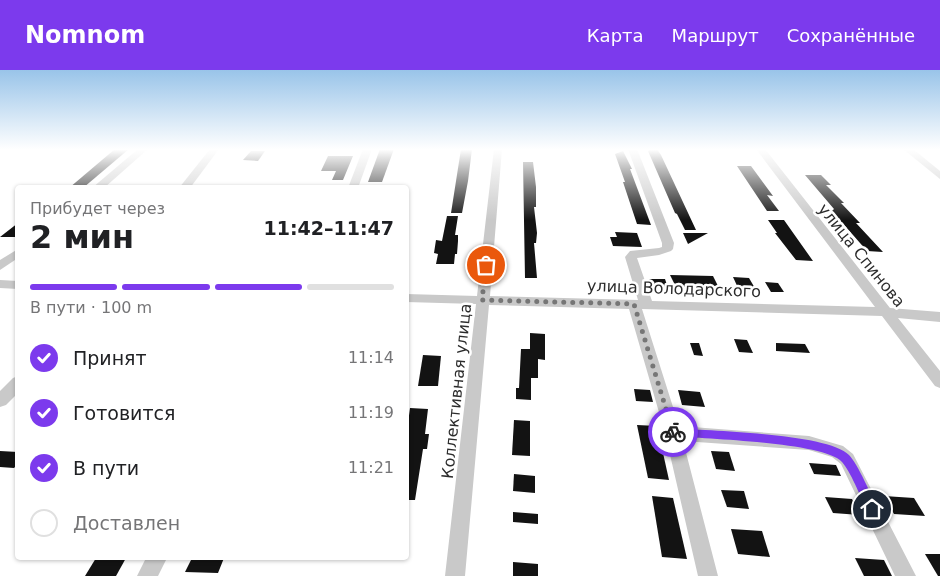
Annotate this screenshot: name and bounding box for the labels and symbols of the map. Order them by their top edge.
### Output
street label: улица Спинова [814,200,909,311]
pin [465,244,507,286]
street label: улица Володарского [587,276,761,301]
street label: Коллективная улица [438,303,475,480]
courier [648,407,698,457]
pin [851,488,893,530]

